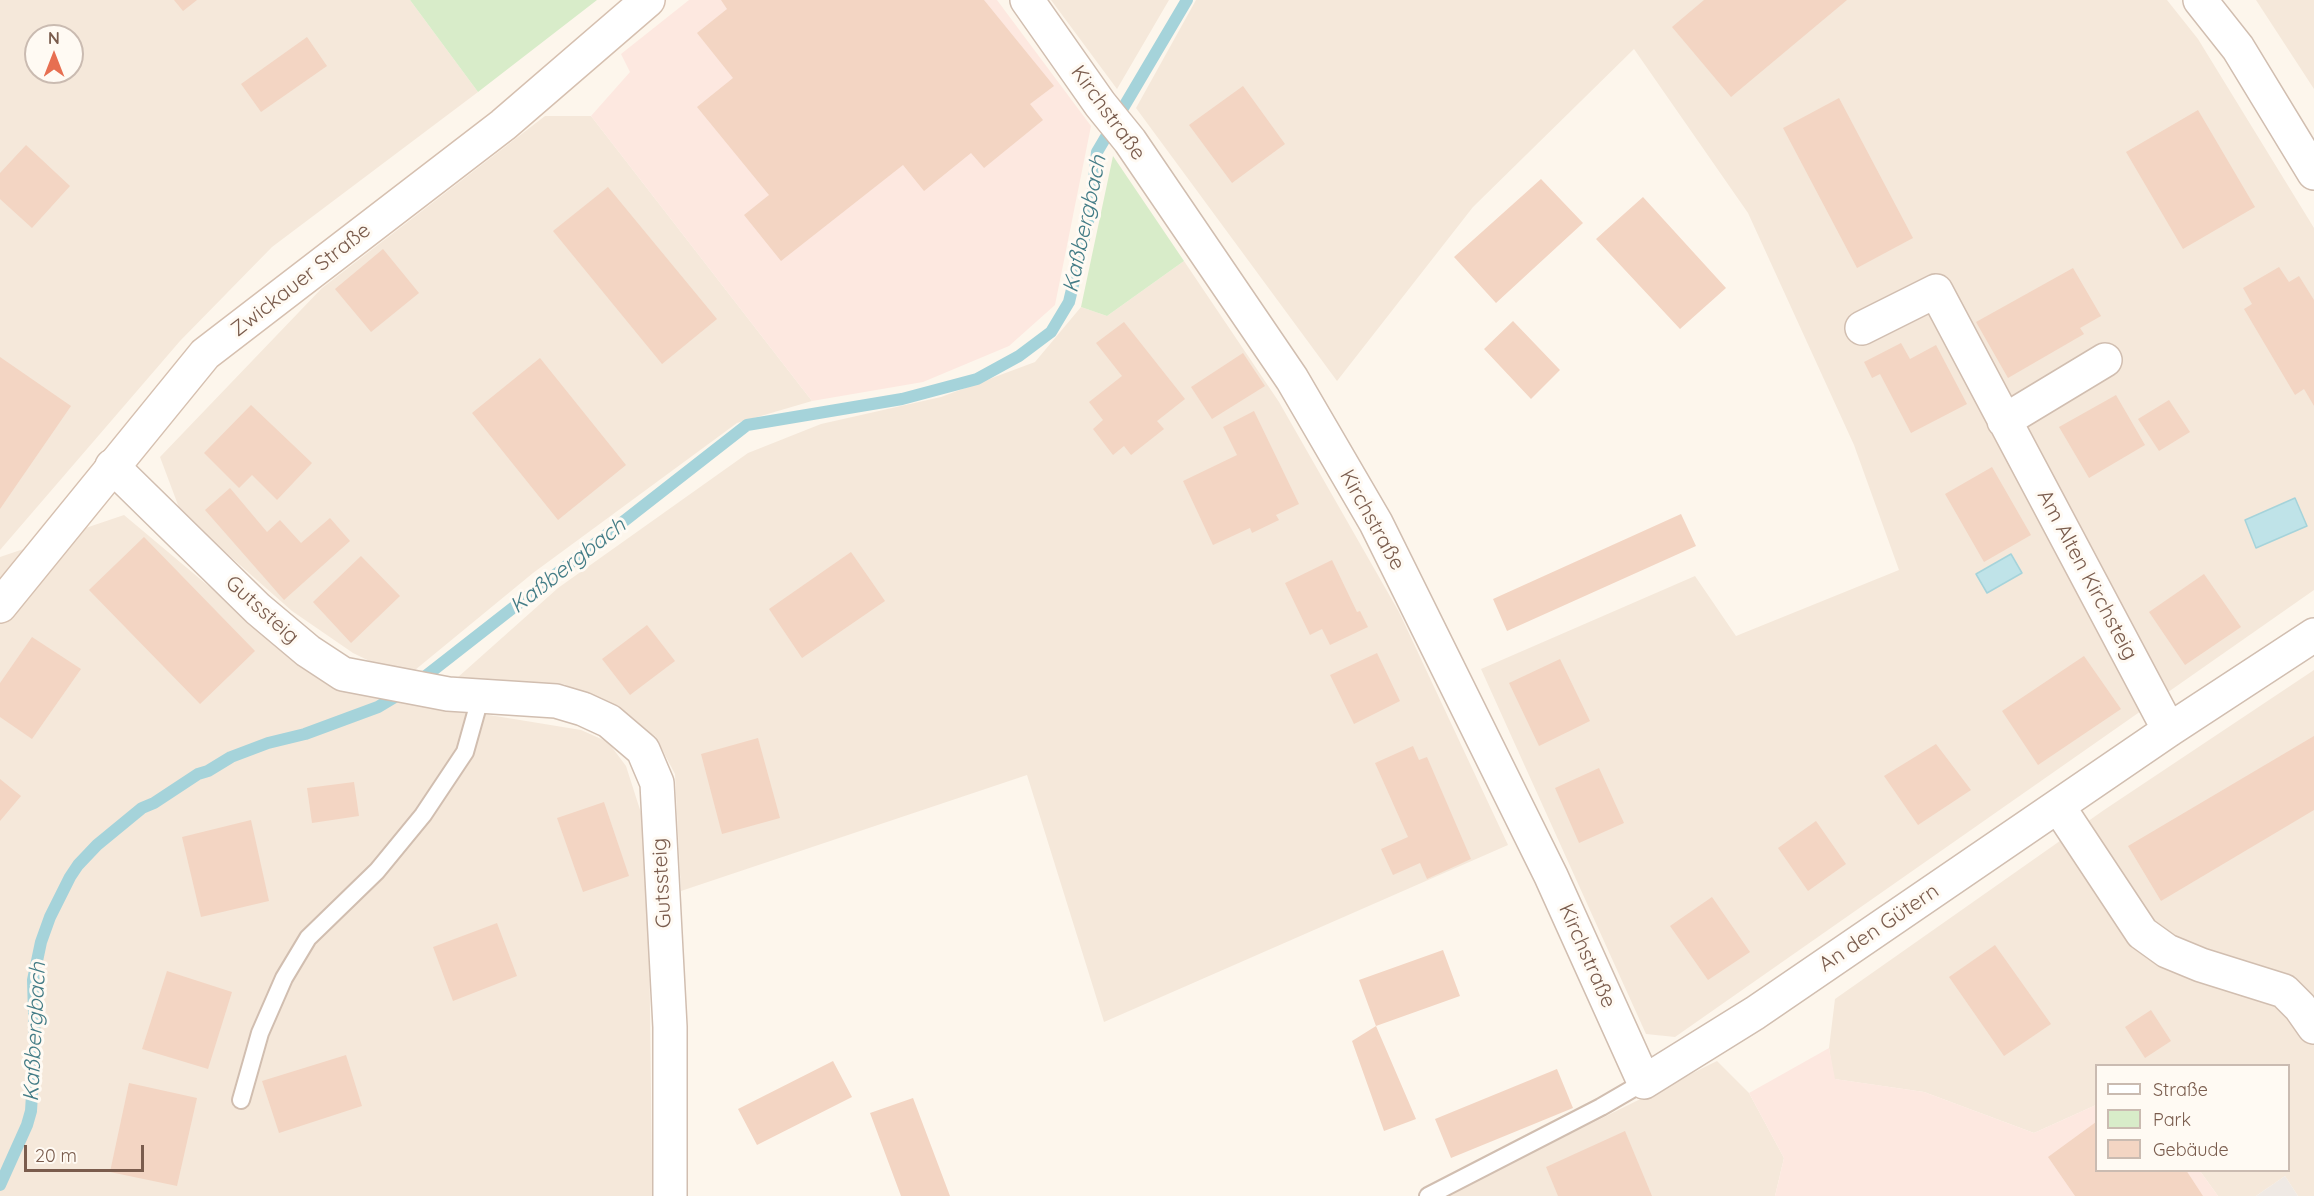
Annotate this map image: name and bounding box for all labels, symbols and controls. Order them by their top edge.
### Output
north arrow [24,24,84,84]
text: N [48,28,60,48]
street label: Kirchstraße [1065,61,1151,165]
water label: Kaßbergbach [1058,153,1112,295]
street label: Zwickauer Straße [226,218,376,342]
street label: Kirchstraße [1334,465,1410,575]
street label: Am Alten Kirchsteig [2032,486,2142,664]
water label: Kaßbergbach [505,513,631,619]
street label: Gutssteig [220,570,304,650]
street label: Gutssteig [647,837,677,929]
street label: An den Gütern [1814,879,1944,977]
street label: Kirchstraße [1553,900,1621,1012]
water label: Kaßbergbach [18,962,52,1102]
legend [2095,1064,2290,1172]
text: Straße [2153,1078,2208,1101]
text: Park [2153,1108,2191,1131]
scale bar [27,1133,147,1171]
text: Gebäude [2153,1138,2229,1161]
text: 20 m [35,1144,77,1167]

